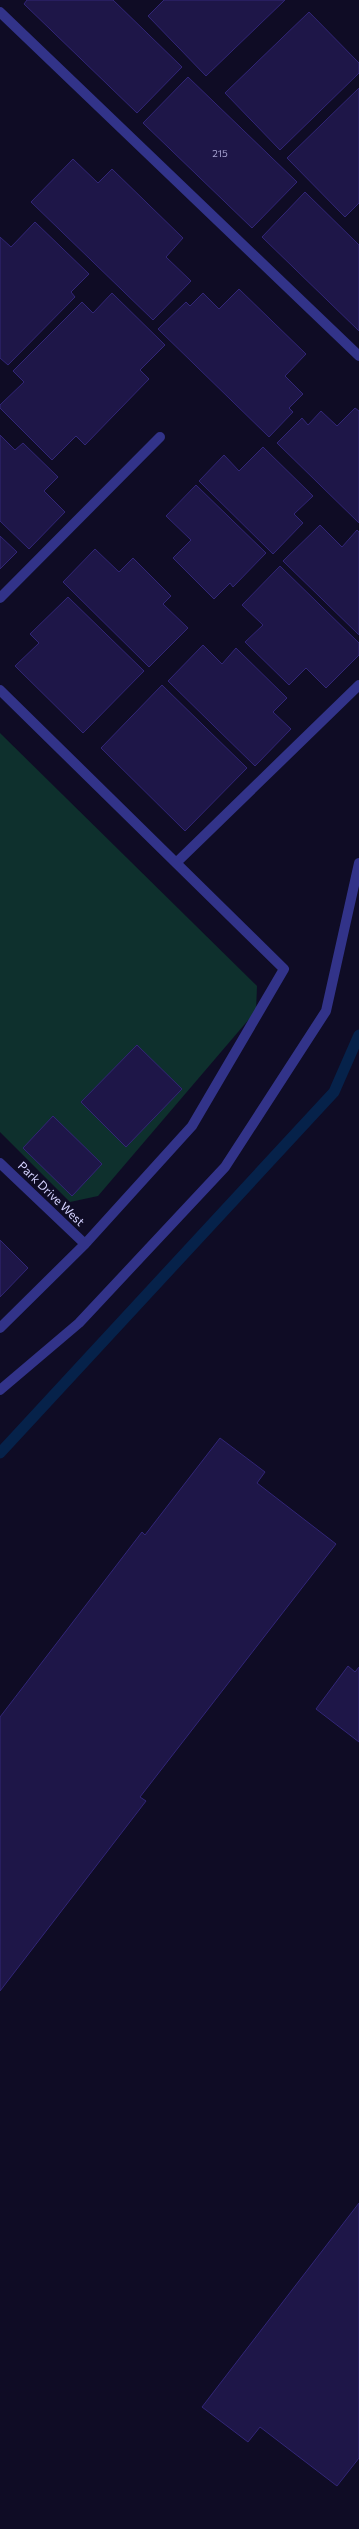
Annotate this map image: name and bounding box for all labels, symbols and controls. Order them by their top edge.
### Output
house number: 215 [212,147,228,159]
street label: Park Drive West [16,1158,88,1229]

